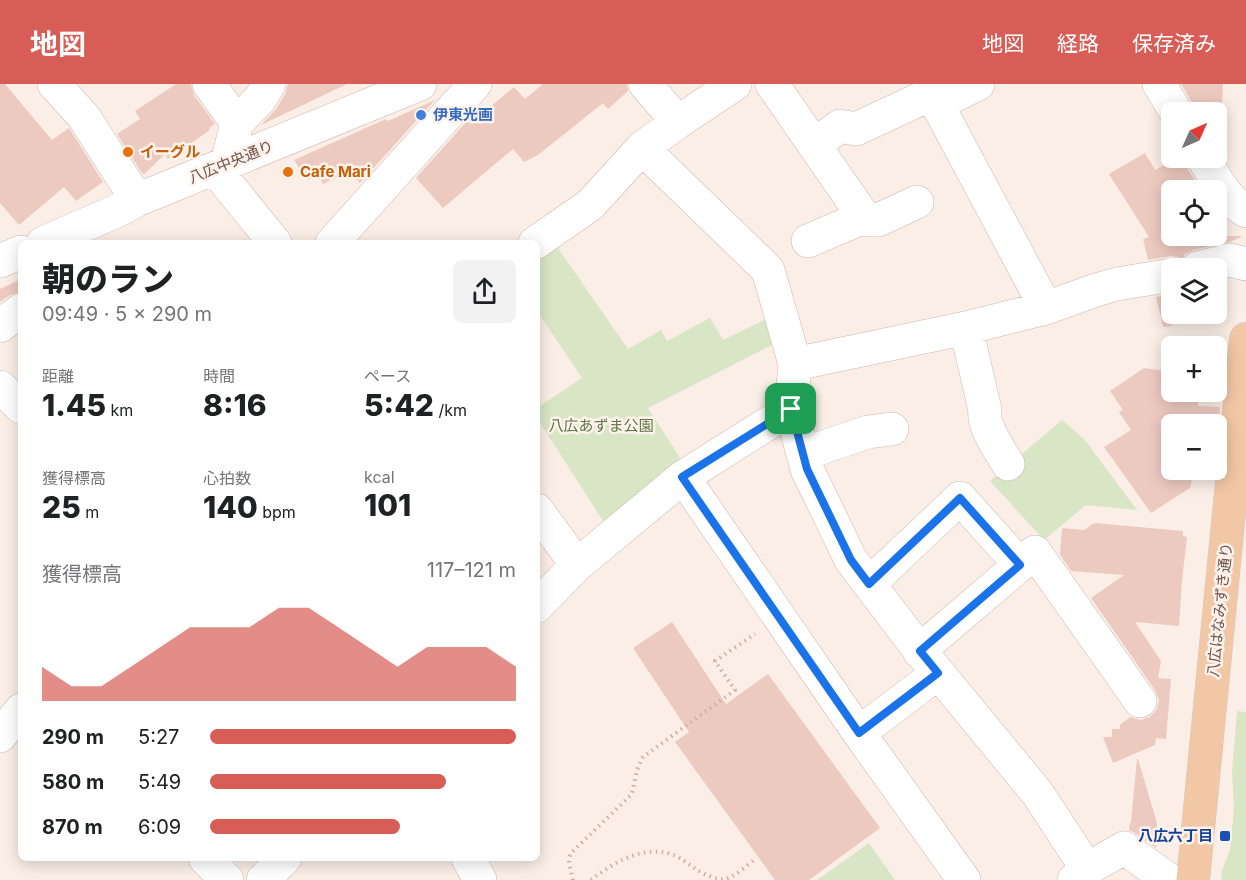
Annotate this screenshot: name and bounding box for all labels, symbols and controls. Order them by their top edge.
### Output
text: 地図 [30,27,86,61]
text: 地図 [982,31,1024,56]
text: 経路 [1057,31,1099,56]
text: 保存済み [1132,31,1216,56]
north arrow [1161,102,1227,168]
map controls [1161,102,1227,480]
place label: 伊東光画 [433,105,493,124]
marker: 伊東光画 [414,108,428,122]
street label: 八広中央通り [186,136,276,187]
place label: イーグル [140,142,200,161]
marker: イーグル [121,145,135,159]
place label: Cafe Mari [300,162,371,181]
marker: Cafe Mari [281,165,295,179]
button: locate [1161,180,1227,246]
button: layers [1161,258,1227,324]
text: 朝のラン [42,259,174,299]
button: share [453,260,516,323]
text: 09:49 · 5 × 290 m [42,302,212,326]
button: + [1161,336,1227,402]
text: 距離 [42,366,74,386]
text: 時間 [203,366,235,386]
text: ペース [364,366,411,386]
pin [765,383,816,434]
text: 1.45 [42,387,106,423]
text: 8:16 [203,387,267,423]
text: 5:42 [364,387,434,423]
icon: arrive [774,392,807,425]
text: km [106,400,133,420]
text: /km [434,400,467,420]
button: − [1161,414,1227,480]
park label: 八広あずま公園 [548,416,654,435]
text: kcal [364,467,395,487]
text: 獲得標高 [42,468,106,488]
text: 心拍数 [203,468,251,488]
text: 101 [364,487,411,523]
text: 25 [42,489,81,525]
text: 140 [203,489,258,525]
text: m [81,502,99,522]
text: bpm [258,502,296,522]
street label: 八広はなみずき通り [1203,542,1236,678]
text: 117–121 m [427,558,516,582]
text: 獲得標高 [42,562,122,586]
text: 290 m [42,725,104,749]
text: 5:27 [138,725,179,749]
text: 580 m [42,770,104,794]
text: 5:49 [138,770,181,794]
text: 870 m [42,815,103,839]
text: 6:09 [138,815,181,839]
place label: 八広六丁目 [1138,826,1213,845]
marker: 八広六丁目 [1218,829,1232,843]

